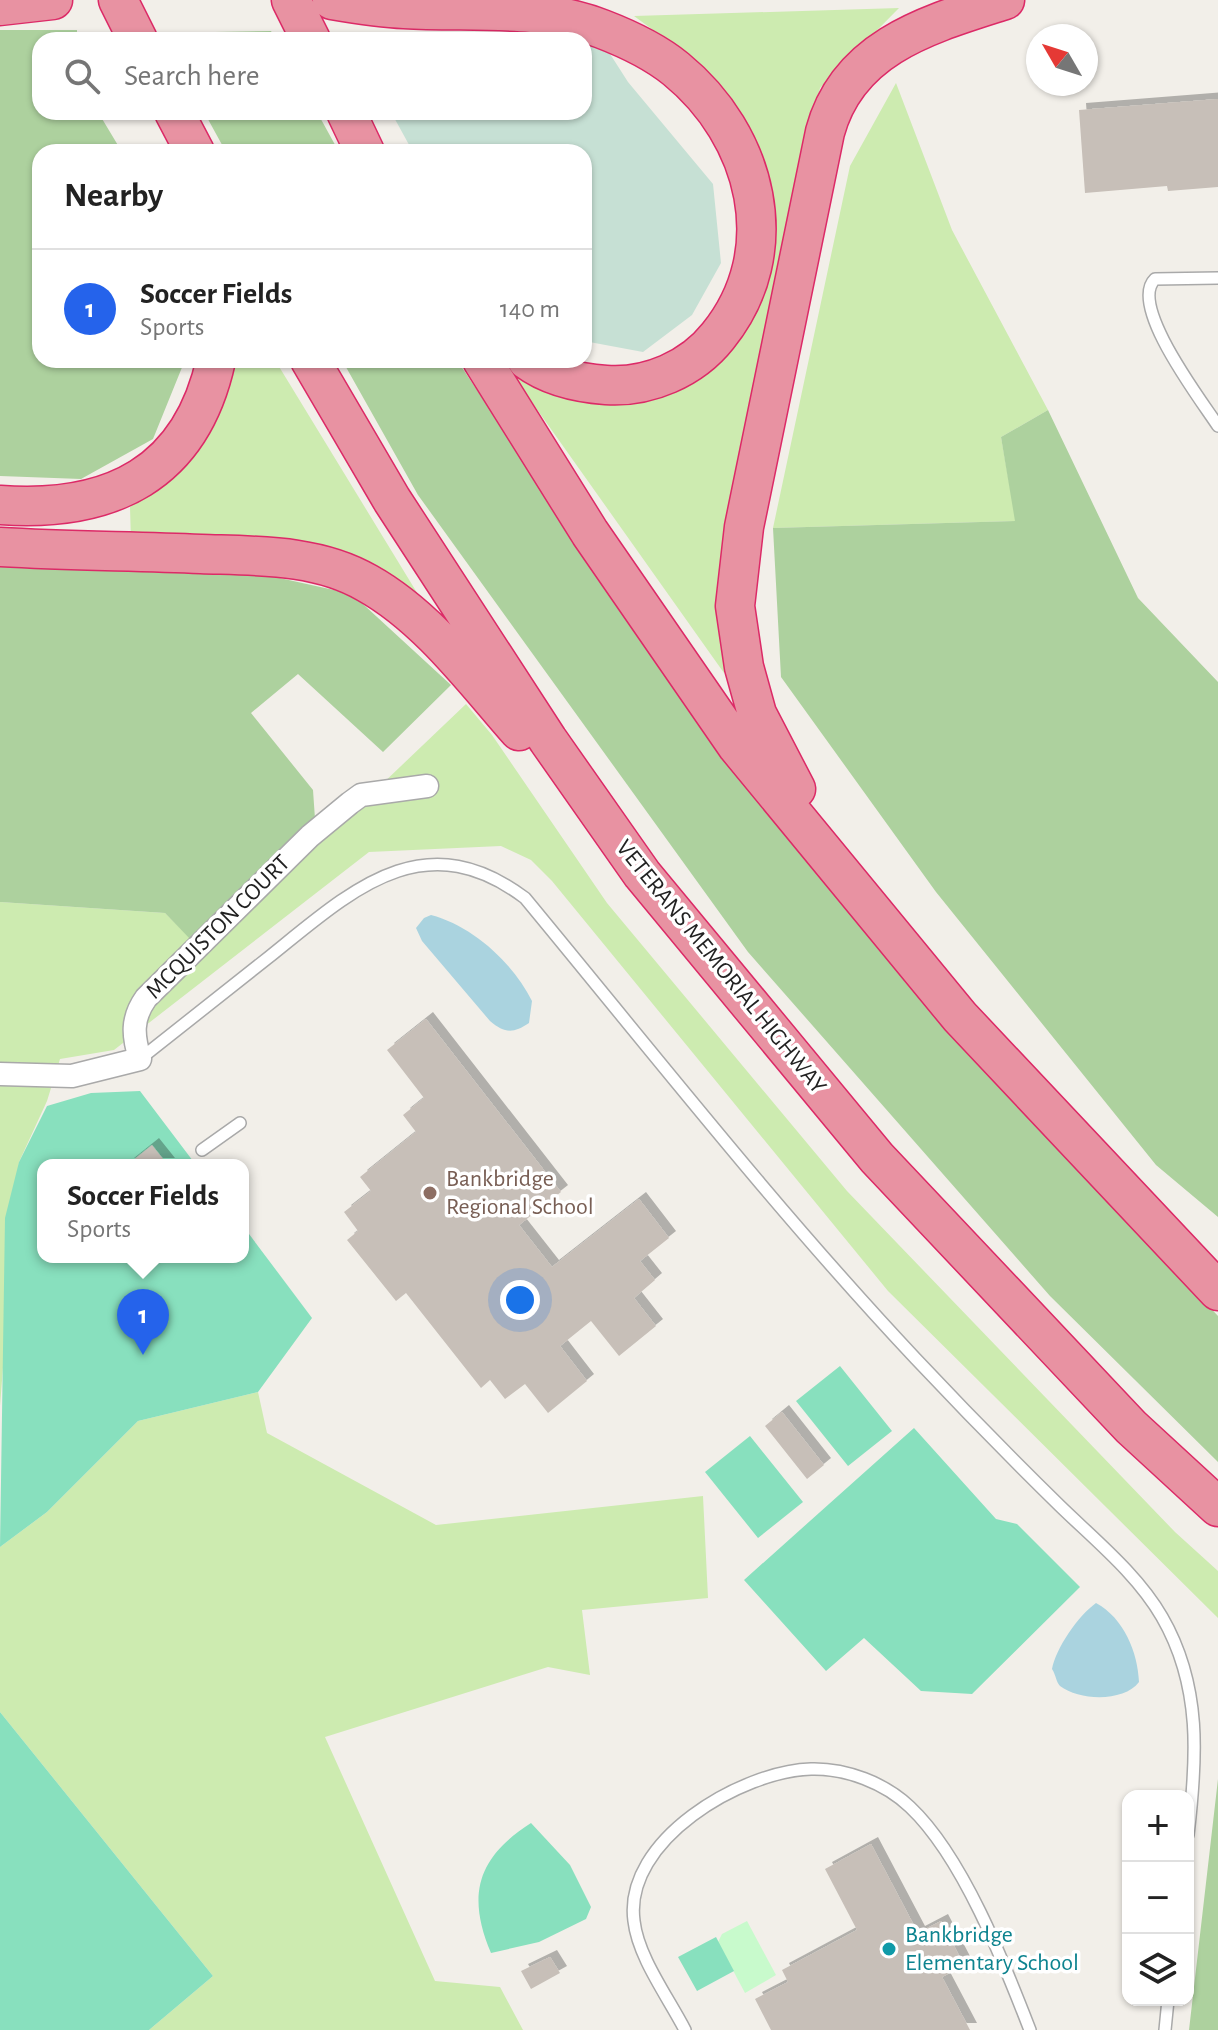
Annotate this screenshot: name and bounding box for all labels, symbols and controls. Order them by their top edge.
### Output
north arrow [1026,24,1098,96]
search box [32,32,592,120]
icon: search [60,54,104,98]
text: Search here [124,61,260,91]
text: Nearby [64,179,163,213]
text: Soccer Fields [140,279,292,309]
text: 1 [85,296,95,322]
text: 140 m [500,296,560,322]
text: Sports [140,314,204,340]
street label: VETERANS MEMORIAL HIGHWAY [611,836,831,1099]
street label: MCQUISTON COURT [141,850,295,1004]
popup [37,1159,249,1263]
place label: Bankbridge Regional School [446,1167,594,1219]
text: Soccer Fields [67,1181,219,1211]
marker: Bankbridge Regional School [421,1184,439,1202]
text: Sports [67,1216,131,1242]
your location [500,1280,540,1320]
pin: 1 [117,1289,169,1355]
map controls [1122,1790,1194,2006]
button: + [1122,1790,1194,1862]
button: − [1122,1862,1194,1934]
place label: Bankbridge Elementary School [905,1923,1079,1975]
button: layers [1122,1934,1194,2006]
marker: Bankbridge Elementary School [880,1940,898,1958]

